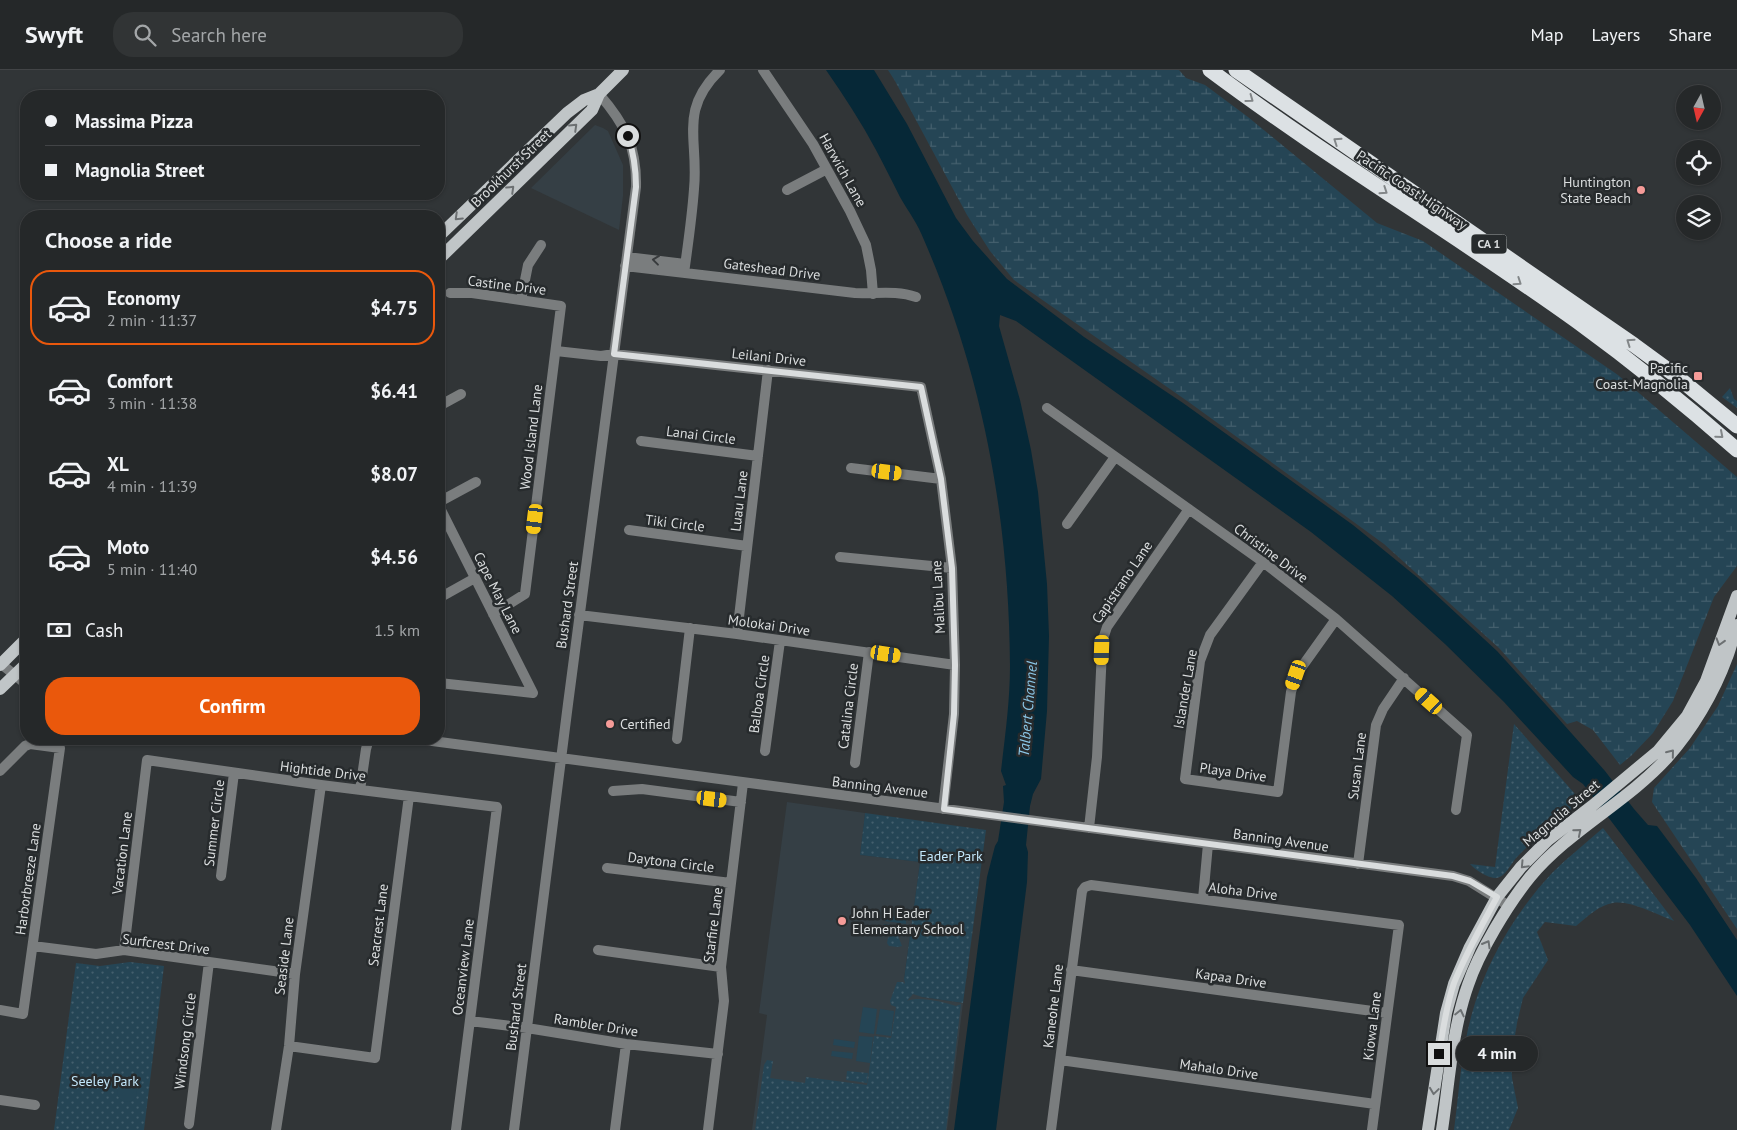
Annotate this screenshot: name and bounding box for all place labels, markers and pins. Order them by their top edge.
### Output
place label: Huntington State Beach [1560,173,1631,207]
marker: Huntington State Beach [1635,184,1647,196]
place label: Pacific Coast-Magnolia [1595,359,1688,393]
marker: Pacific Coast-Magnolia [1692,370,1704,382]
place label: Certified [620,715,671,733]
marker: Certified [604,718,616,730]
place label: John H Eader Elementary School [851,904,964,938]
marker: John H Eader Elementary School [836,915,848,927]

